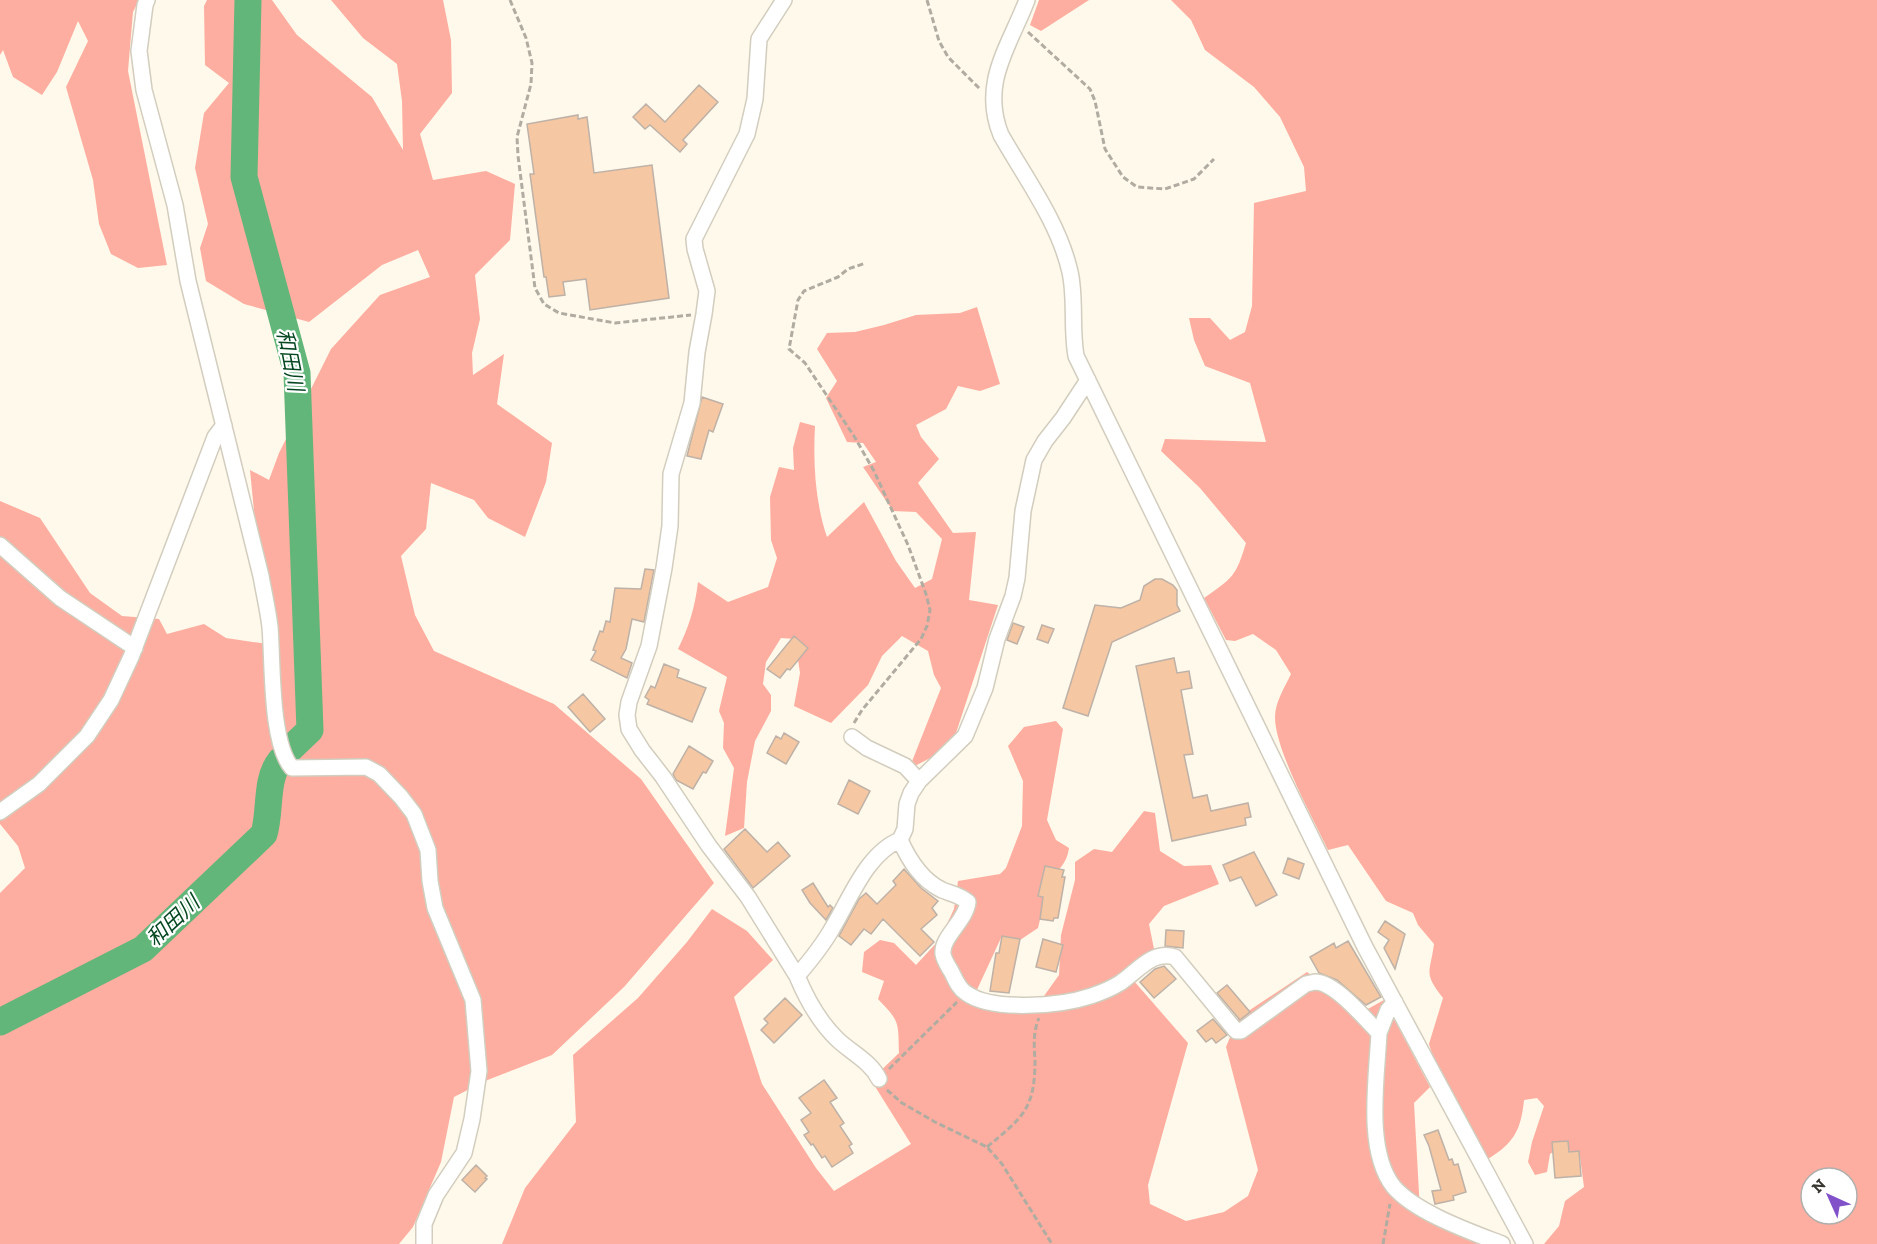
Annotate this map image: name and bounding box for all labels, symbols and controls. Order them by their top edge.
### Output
water label: 和田川 [272,327,309,395]
water label: 和田川 [141,889,206,951]
north arrow [1799,1166,1859,1226]
text: N [1808,1175,1830,1197]

